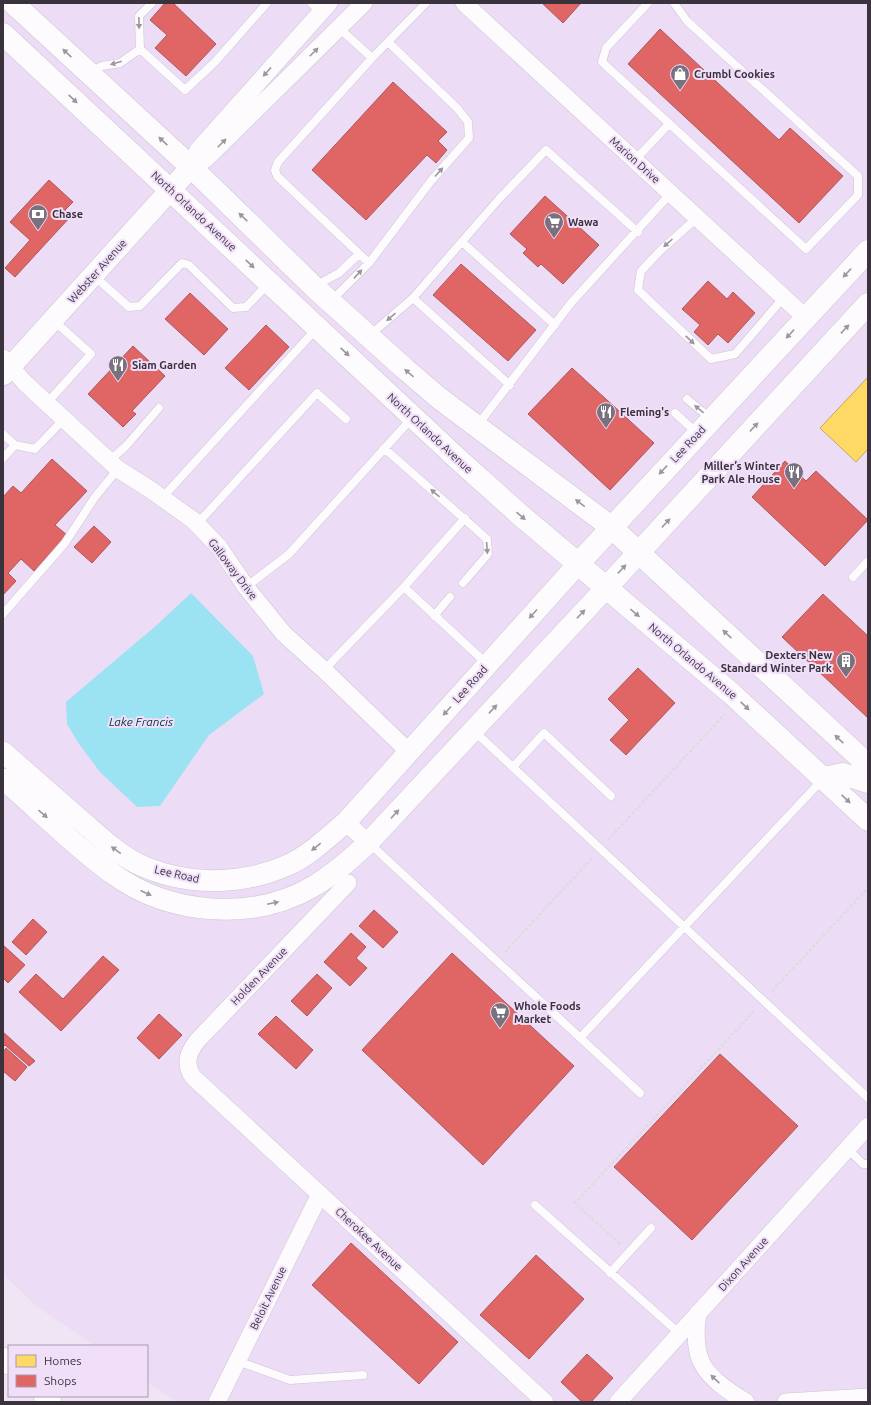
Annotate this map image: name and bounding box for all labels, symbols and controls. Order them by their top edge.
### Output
one-way arrow [136,17,142,30]
one-way arrow [310,47,319,57]
one-way arrow [62,48,72,57]
one-way arrow [109,60,121,66]
shop icon: Crumbl Cookies [669,63,691,91]
one-way arrow [262,67,271,78]
place label: Crumbl Cookies [694,68,775,80]
one-way arrow [67,94,78,103]
street label: Marion Drive [607,134,663,186]
one-way arrow [158,136,168,145]
one-way arrow [217,138,227,148]
one-way arrow [434,167,443,177]
street label: North Orlando Avenue [149,169,239,253]
bank icon: Chase [27,203,49,231]
place label: Chase [52,208,83,220]
supermarket icon: Wawa [543,211,565,239]
one-way arrow [238,212,248,222]
place label: Wawa [568,216,598,228]
street label: Webster Avenue [65,237,129,305]
one-way arrow [663,239,674,248]
one-way arrow [244,259,255,268]
one-way arrow [842,268,852,278]
one-way arrow [353,269,363,279]
one-way arrow [385,313,396,322]
one-way arrow [840,324,850,334]
one-way arrow [785,329,794,339]
one-way arrow [685,335,695,345]
one-way arrow [339,348,350,357]
restaurant icon: Siam Garden [107,354,129,382]
place label: Siam Garden [132,359,197,371]
one-way arrow [404,368,414,377]
street label: North Orlando Avenue [385,391,475,475]
restaurant icon: Fleming's [595,401,617,429]
one-way arrow [693,405,704,414]
place label: Fleming's [620,406,669,418]
one-way arrow [749,422,759,432]
street label: Lee Road [668,423,708,465]
place label: Miller’s Winter Park Ale House [701,460,780,485]
restaurant icon: Miller’s Winter Park Ale House [783,461,805,489]
one-way arrow [659,465,668,475]
one-way arrow [430,488,441,497]
one-way arrow [574,499,585,508]
one-way arrow [516,511,526,520]
one-way arrow [661,517,670,528]
street label: Galloway Drive [206,536,260,602]
one-way arrow [484,542,491,554]
one-way arrow [618,564,627,574]
one-way arrow [529,608,538,619]
one-way arrow [577,608,586,619]
one-way arrow [630,608,641,617]
street label: North Orlando Avenue [646,621,740,701]
one-way arrow [722,630,732,639]
place label: Dexters New Standard Winter Park [721,649,833,674]
building icon: Dexters New Standard Winter Park [835,650,857,678]
street label: Lee Road [450,663,490,705]
one-way arrow [740,701,750,711]
one-way arrow [488,704,498,714]
one-way arrow [442,705,451,716]
water label: Lake Francis [109,715,173,728]
one-way arrow [834,734,844,744]
one-way arrow [841,794,850,803]
one-way arrow [38,809,48,818]
one-way arrow [390,809,400,819]
one-way arrow [311,843,322,851]
one-way arrow [111,846,122,854]
street label: Lee Road [153,863,201,885]
one-way arrow [140,890,152,896]
one-way arrow [267,899,279,905]
street label: Holden Avenue [229,945,289,1007]
place label: Whole Foods Market [514,1000,581,1025]
supermarket icon: Whole Foods Market [489,1001,511,1029]
street label: Cherokee Avenue [333,1205,405,1273]
street label: Dixon Avenue [716,1235,770,1293]
street label: Beloit Avenue [247,1264,289,1332]
legend [8,1345,148,1397]
text: Homes [44,1354,82,1367]
text: Shops [44,1374,76,1387]
one-way arrow [709,1375,720,1384]

